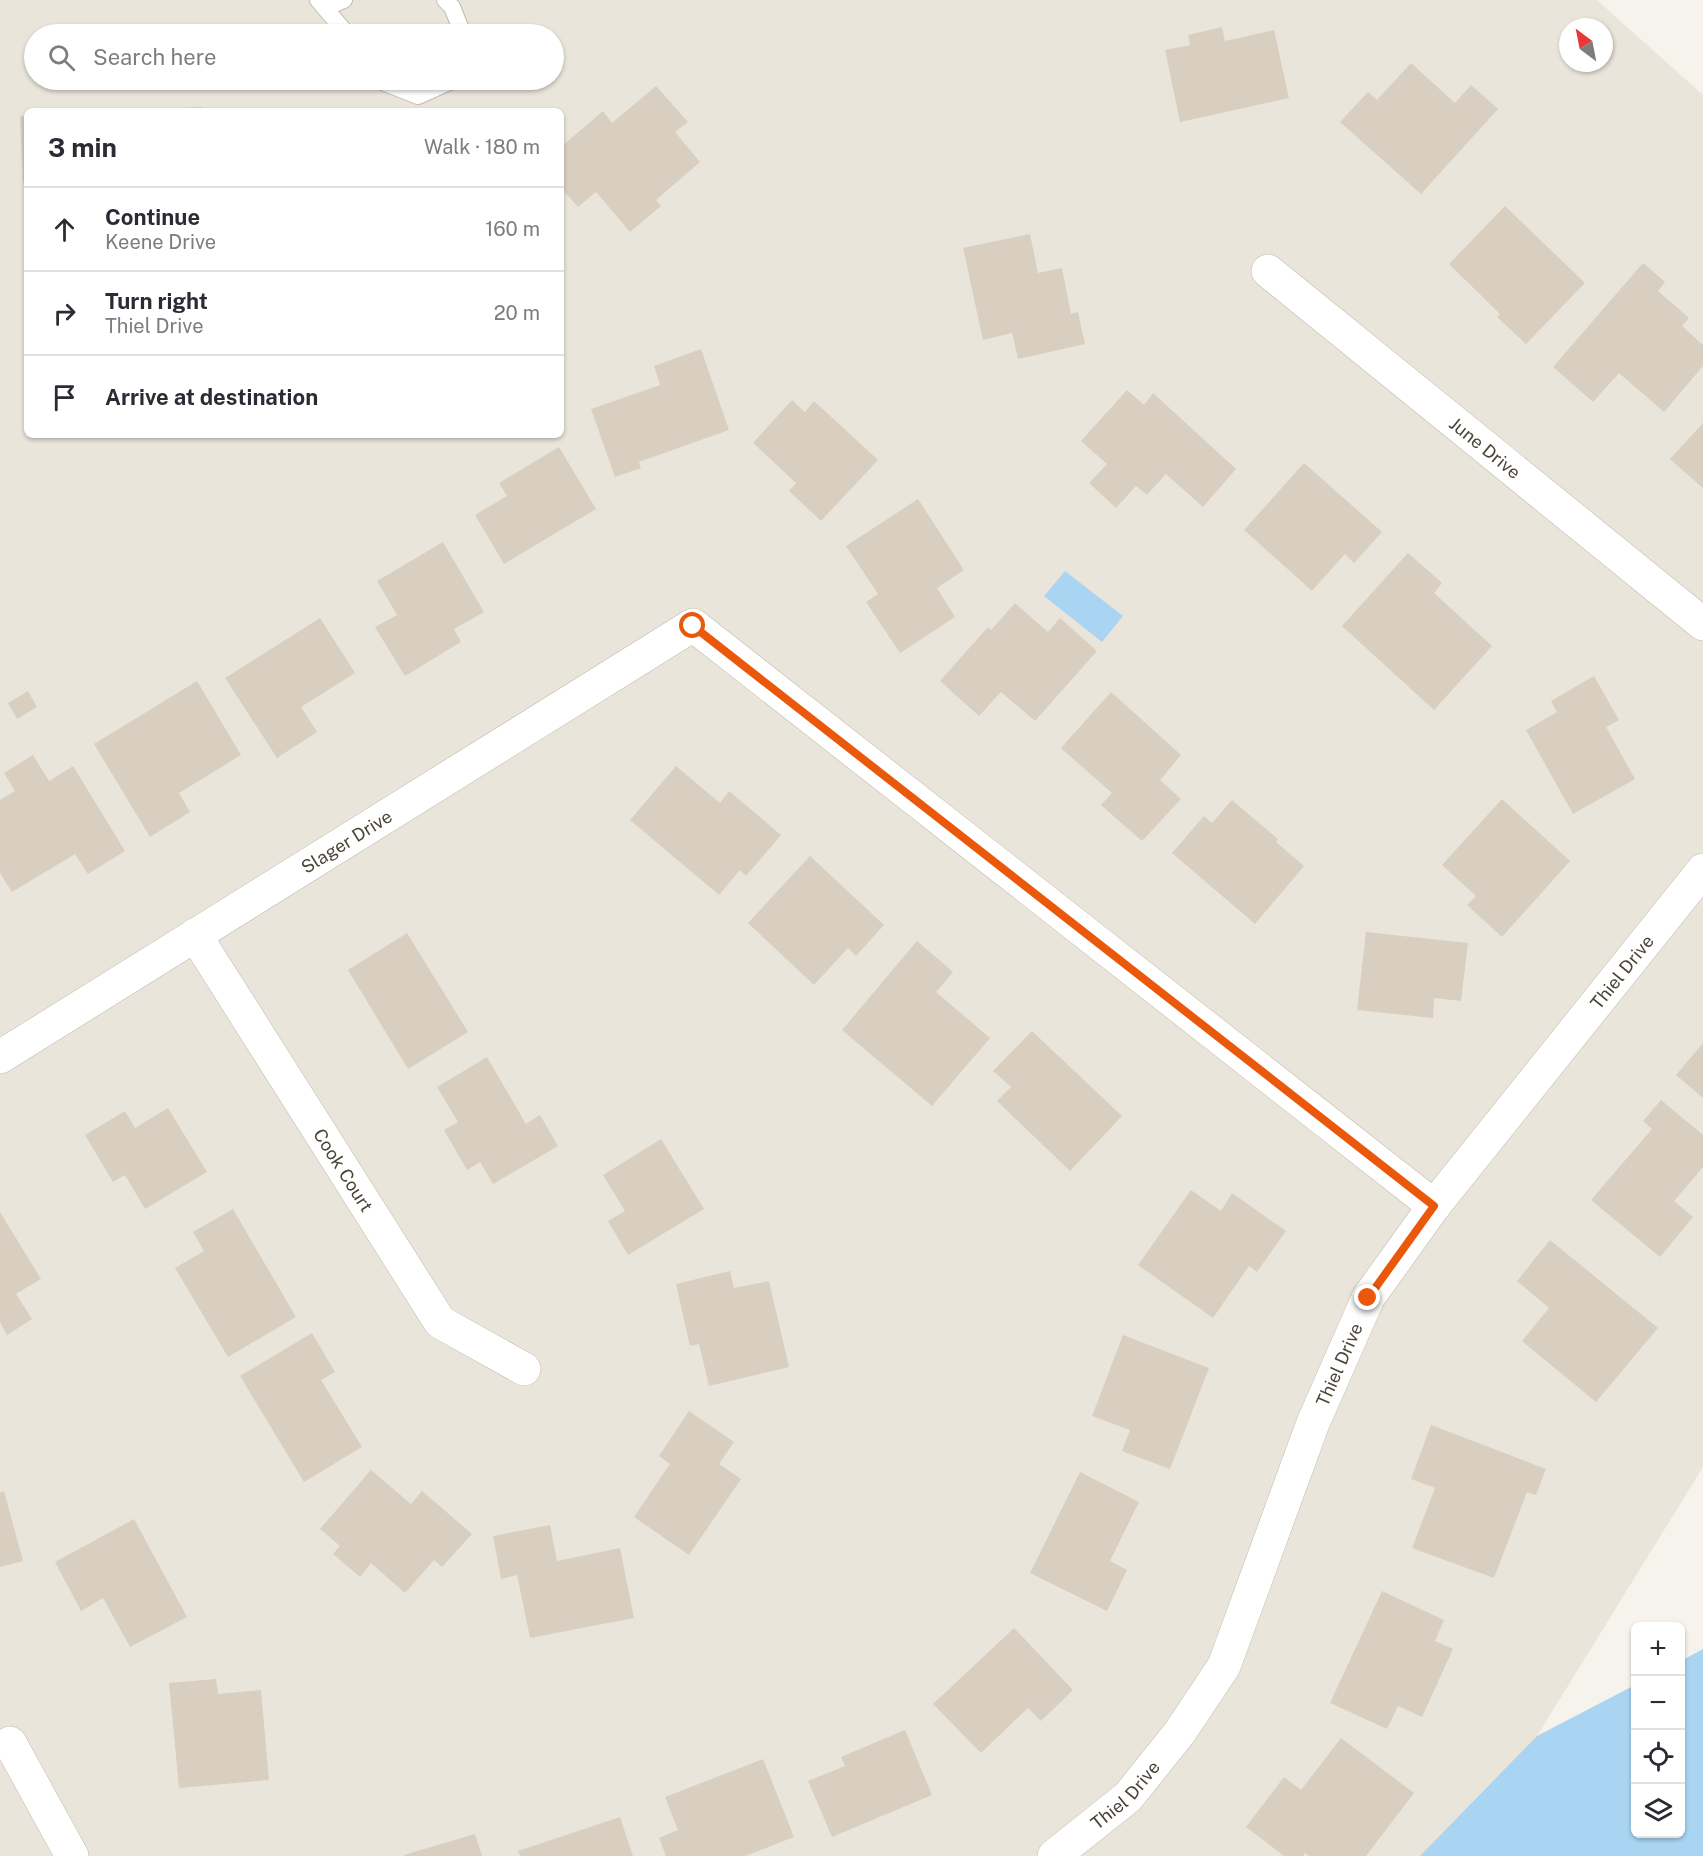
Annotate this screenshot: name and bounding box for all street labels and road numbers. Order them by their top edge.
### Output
street label: June Drive [1446,412,1525,483]
street label: Slager Drive [297,805,396,877]
street label: Thiel Drive [1586,930,1658,1013]
street label: Cook Court [310,1125,378,1215]
street label: Thiel Drive [1311,1320,1366,1409]
street label: Thiel Drive [1086,1756,1164,1833]

